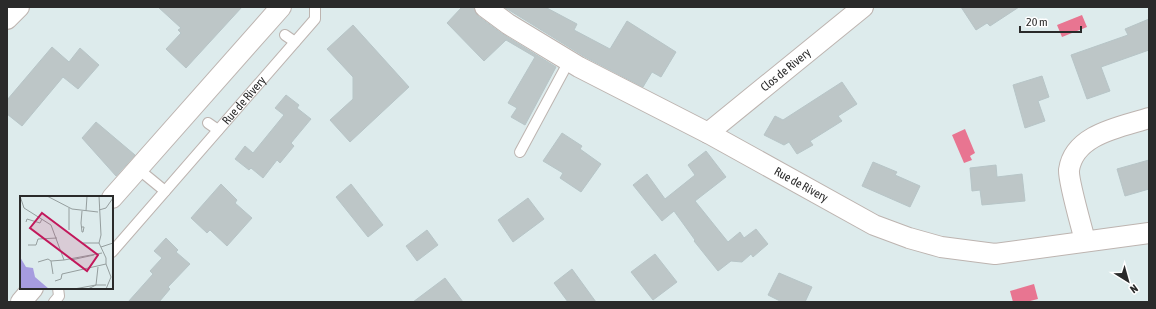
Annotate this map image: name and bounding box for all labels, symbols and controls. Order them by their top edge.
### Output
scale bar [1020,8,1081,34]
text: 20 m [1026,15,1048,29]
street label: Clos de Rivery [758,45,813,94]
street label: Rue de Rivery [219,73,269,127]
street label: Rue de Rivery [772,164,831,205]
inset map [20,196,113,289]
north arrow [1108,261,1148,301]
text: N [1128,282,1140,296]

